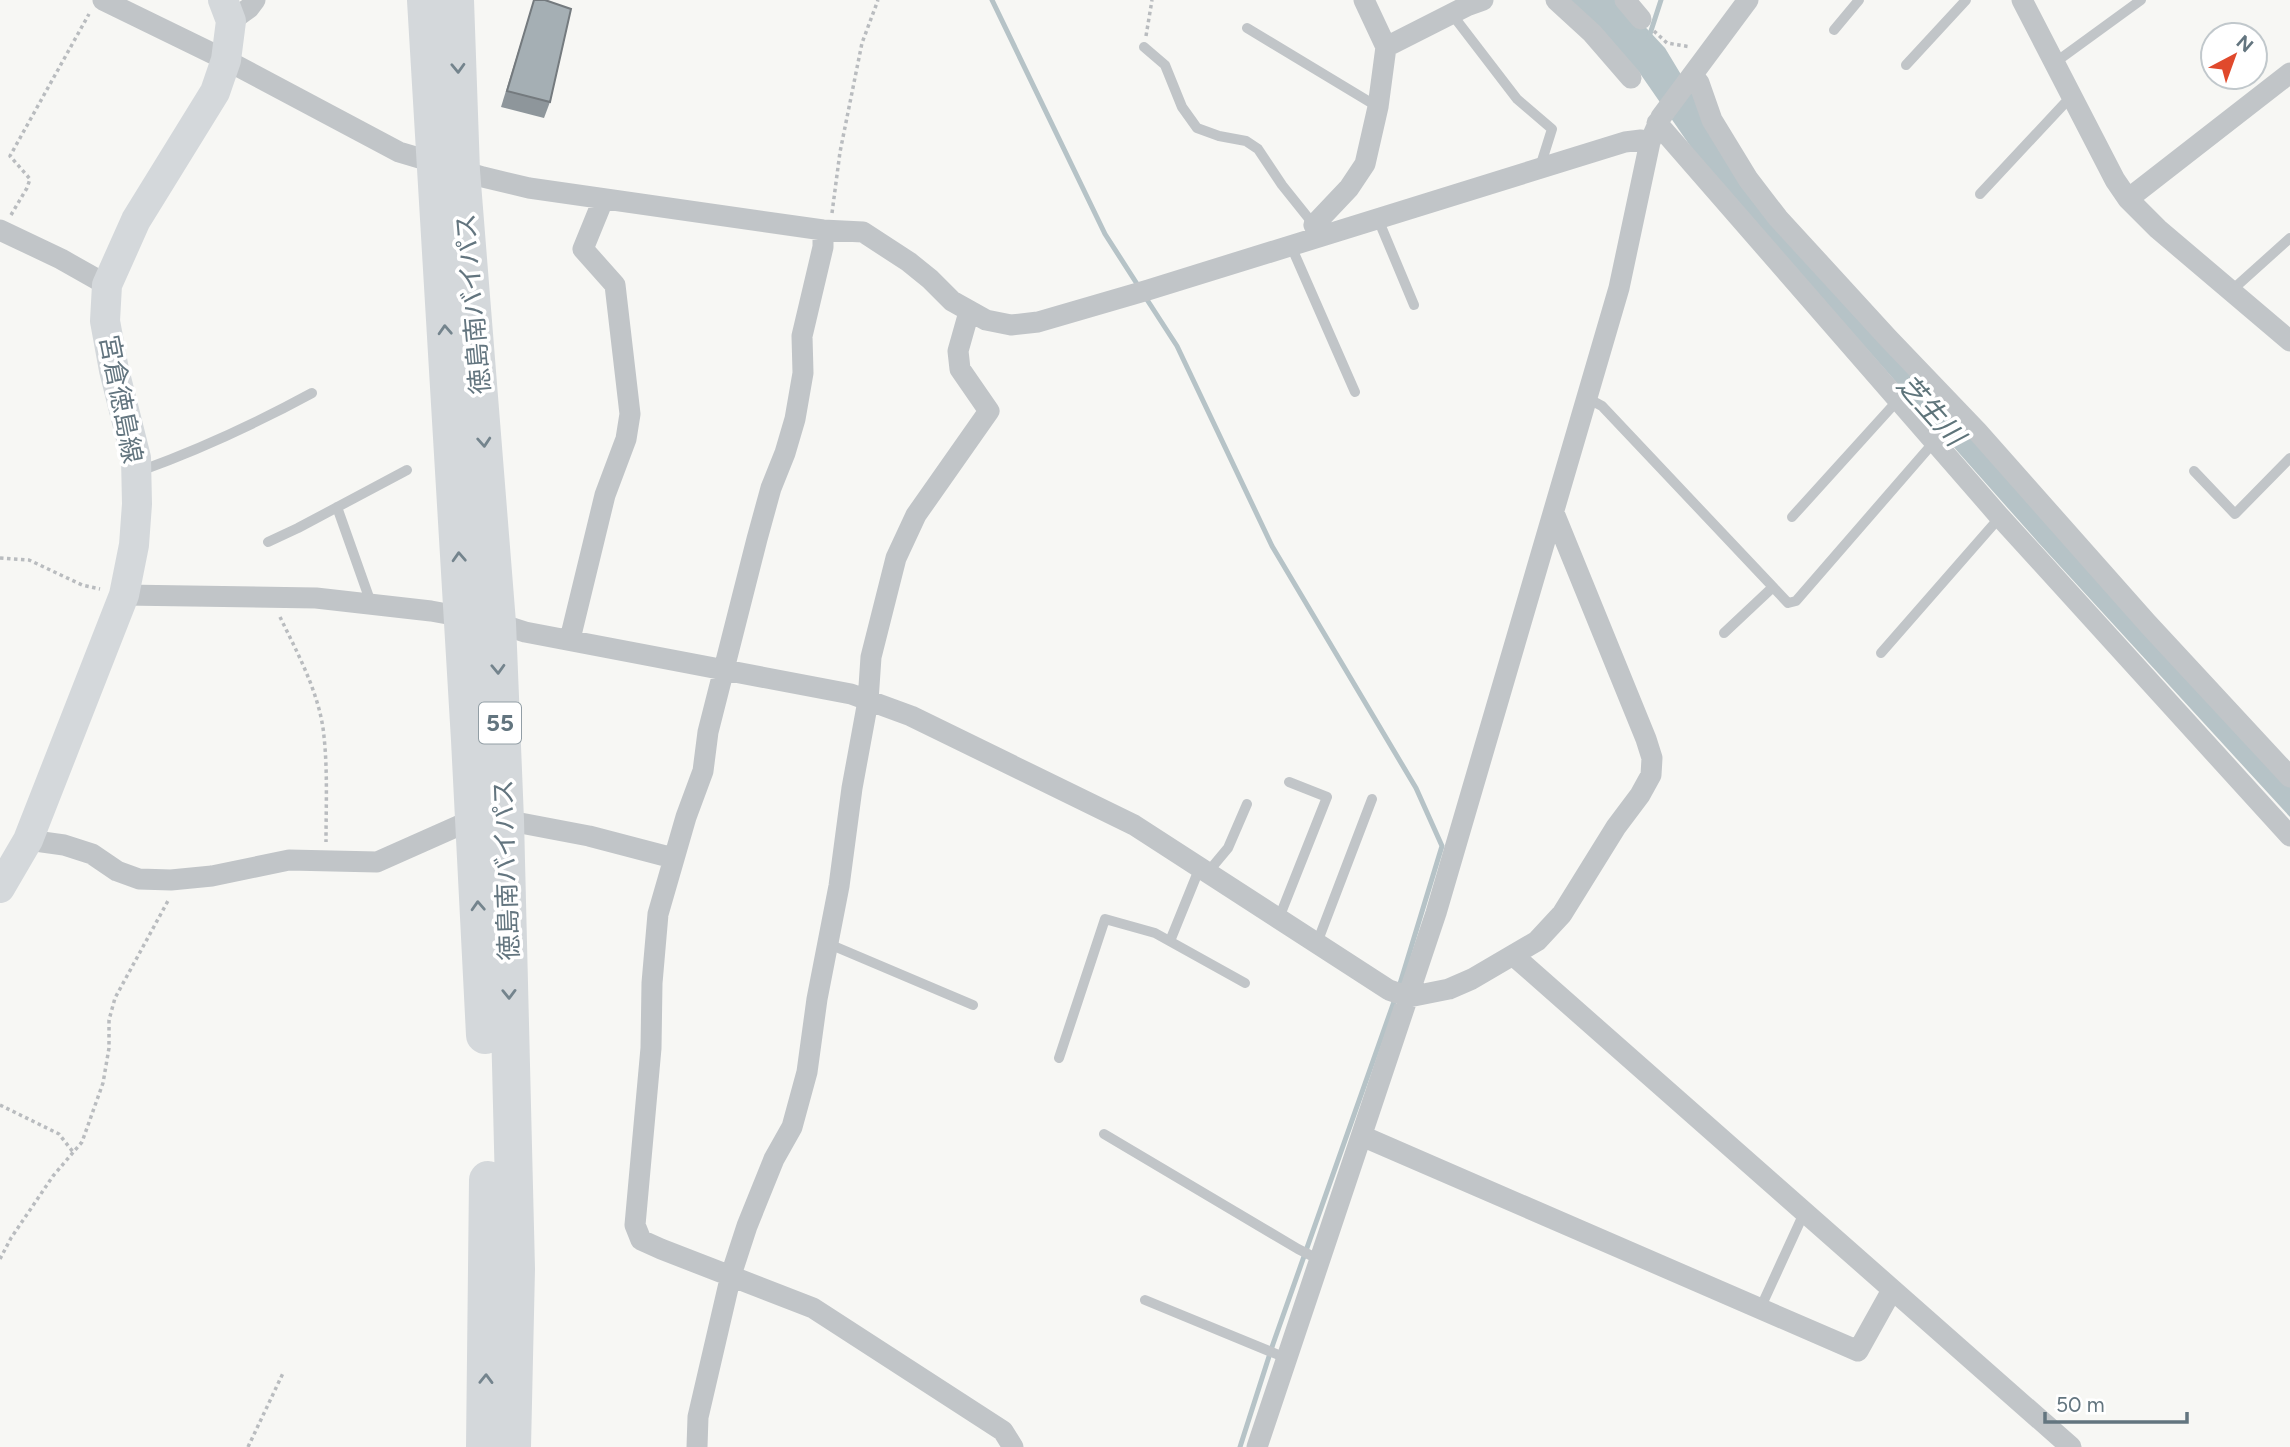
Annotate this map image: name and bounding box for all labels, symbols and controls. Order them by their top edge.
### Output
north arrow [2199,21,2269,91]
text: N [2232,30,2258,57]
one-way arrow [450,63,465,74]
street label: 徳島南バイパス [449,212,497,396]
one-way arrow [438,324,453,335]
street label: 宮倉徳島線 [93,332,149,466]
water label: 芝生川 [1890,367,1974,455]
one-way arrow [476,436,491,447]
one-way arrow [452,551,467,562]
one-way arrow [491,663,506,674]
road number: 55 [479,702,521,744]
street label: 徳島南バイパス [487,779,525,961]
one-way arrow [471,901,486,912]
one-way arrow [501,989,517,1000]
one-way arrow [478,1373,494,1384]
scale bar [2045,1380,2187,1424]
text: 50 m [2056,1392,2105,1417]

